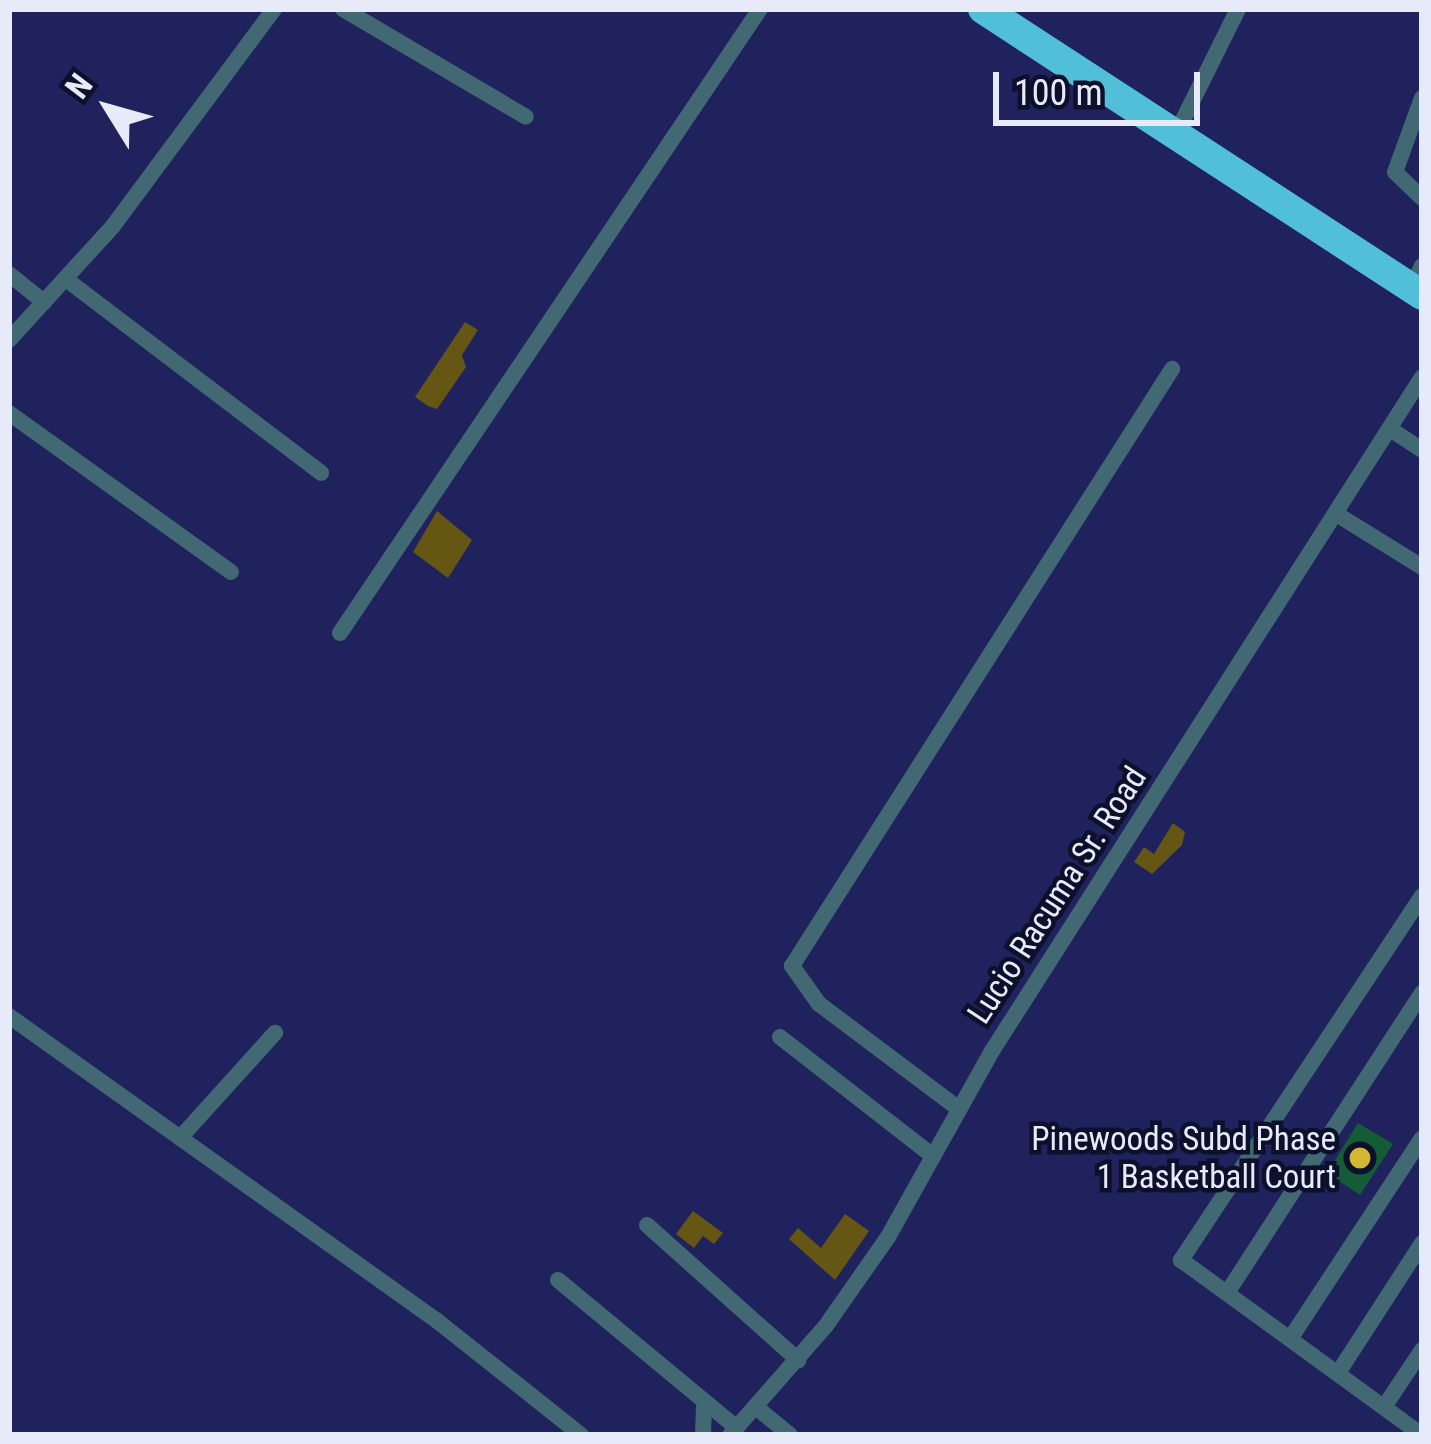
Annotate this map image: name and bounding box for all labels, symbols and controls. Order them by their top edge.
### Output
north arrow [48,48,168,168]
scale bar [999,48,1206,122]
text: N [57,66,101,106]
text: 100 m [1014,72,1103,114]
street label: Lucio Racuma Sr. Road [959,759,1155,1031]
place label: Pinewoods Subd Phase 1 Basketball Court [1031,1119,1336,1197]
marker: Pinewoods Subd Phase 1 Basketball Court [1347,1145,1373,1171]

